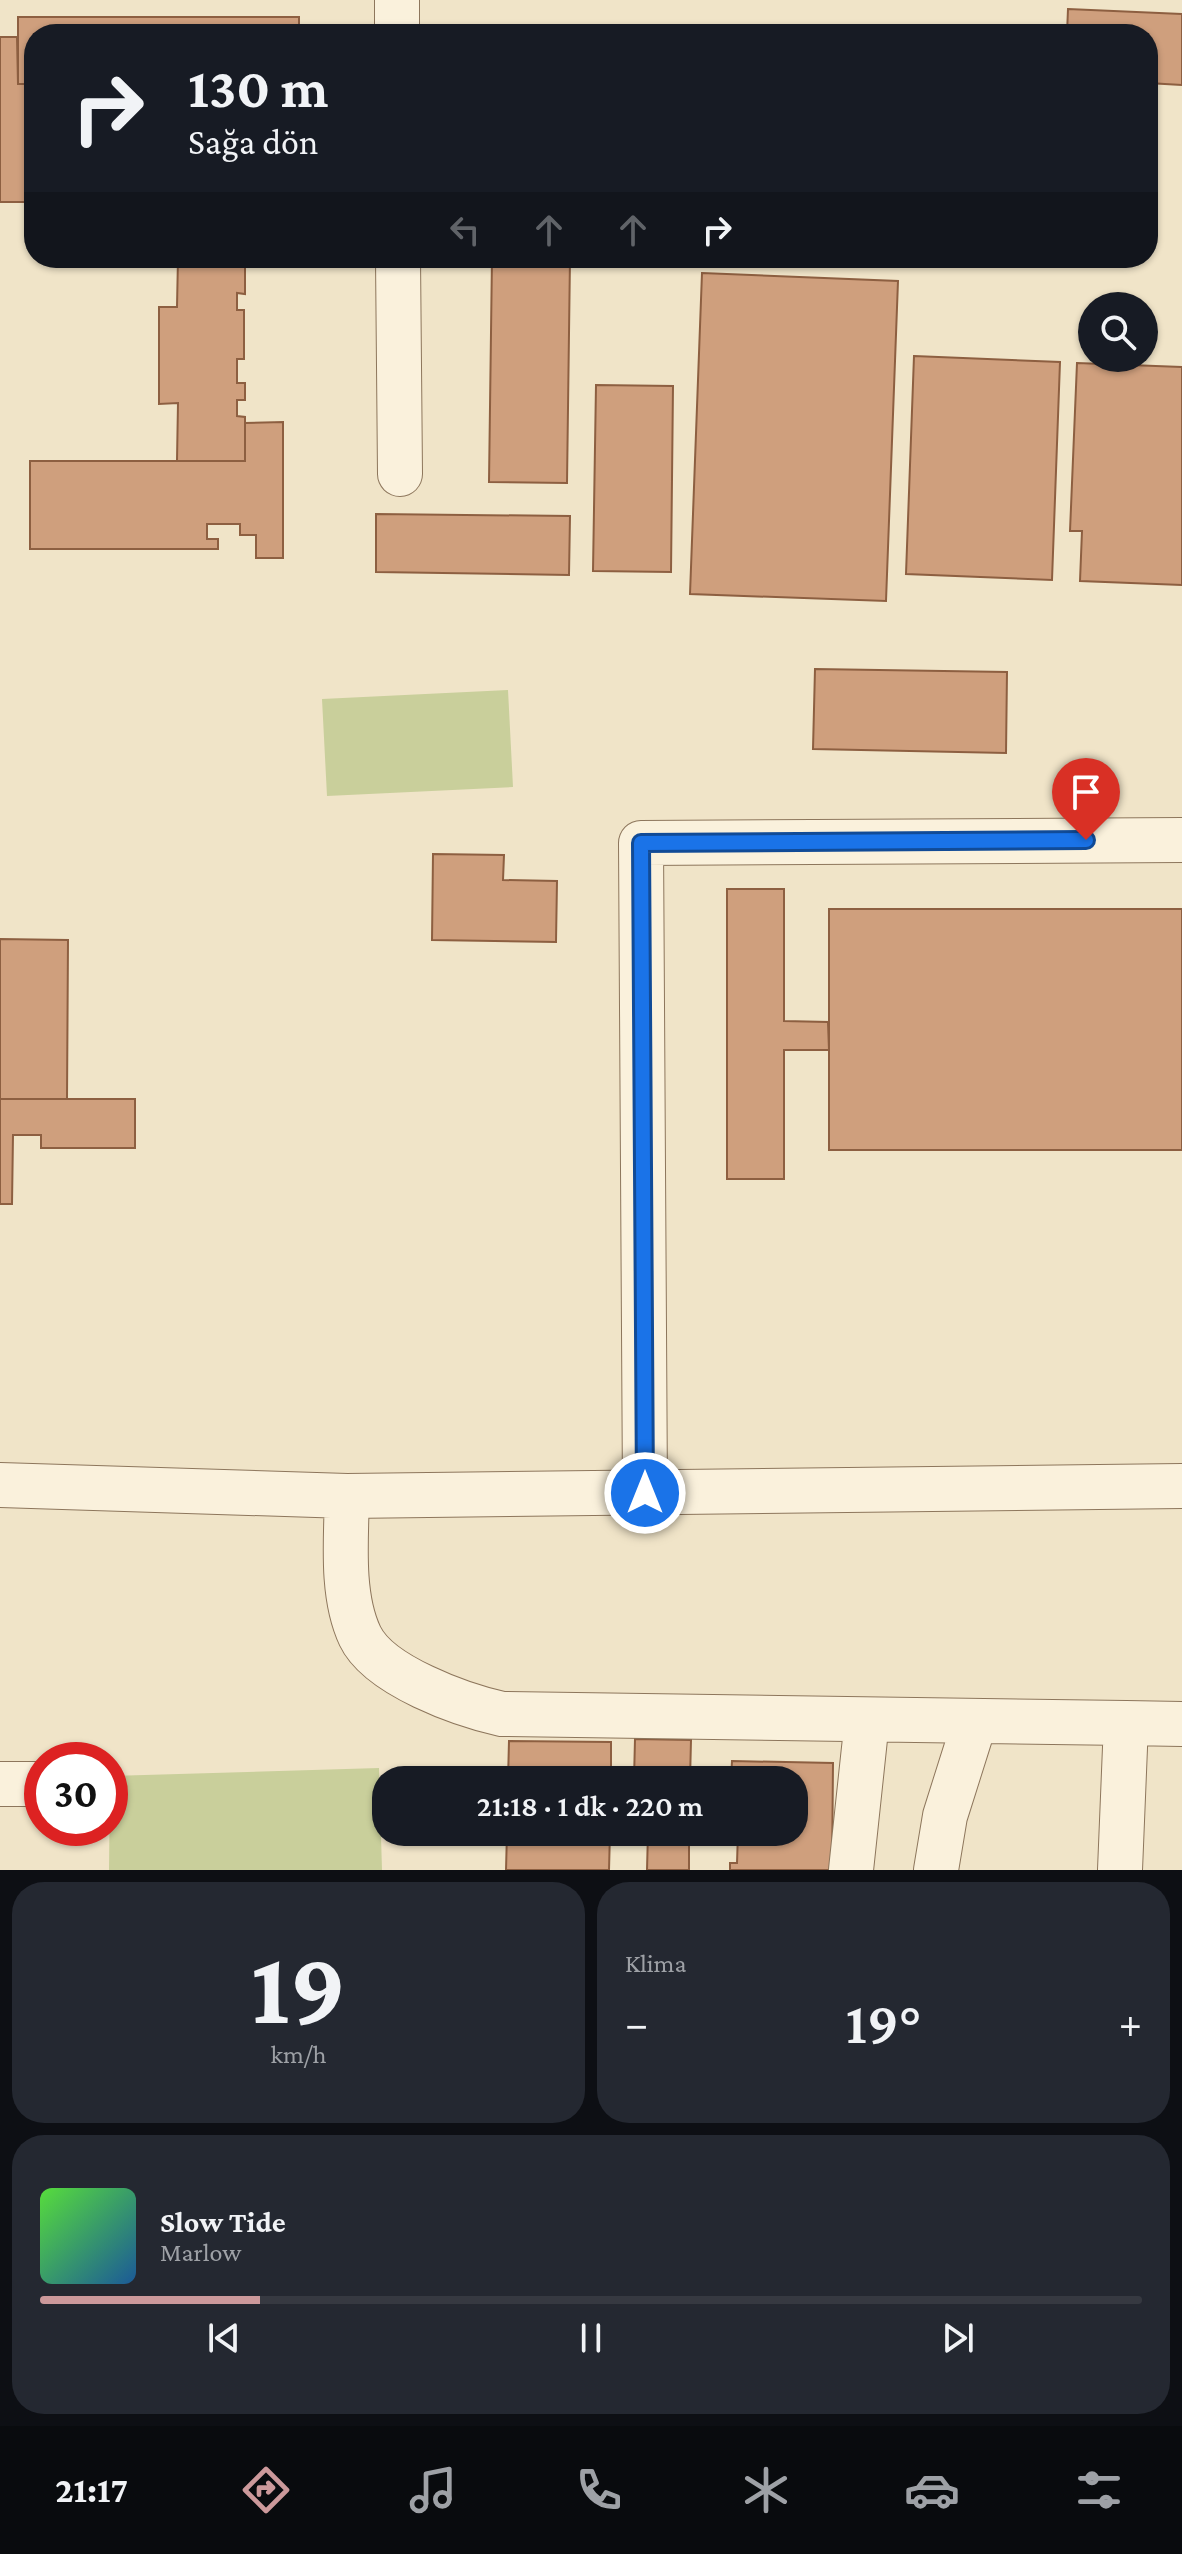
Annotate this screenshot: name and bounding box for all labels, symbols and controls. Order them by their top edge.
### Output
icon: right [56,56,160,160]
text: 130 m [188,57,329,119]
text: Sağa dön [188,122,318,162]
icon: left [443,208,487,252]
icon: ahead [527,208,571,252]
icon: ahead [611,208,655,252]
icon: right [695,208,739,252]
map controls [1078,292,1158,372]
button: search [1078,292,1158,372]
pin [1052,758,1120,840]
icon: arrive [1064,770,1108,814]
position arrow [603,1451,687,1535]
speed limit sign: 30 [24,1742,128,1846]
text: 21:18 · 1 dk · 220 m [477,1789,703,1822]
text: 19 [251,1930,346,2045]
text: Klima [625,1949,687,1978]
text: 19° [846,1989,921,2056]
text: − [625,1999,648,2047]
text: + [1119,1999,1142,2047]
text: km/h [270,2040,327,2069]
text: Slow Tide [160,2205,286,2238]
text: Marlow [160,2238,241,2267]
icon: previous [202,2316,246,2360]
icon: pause [569,2316,613,2360]
icon: next [936,2316,980,2360]
icon: directions [238,2462,294,2518]
icon: music [405,2462,461,2518]
icon: phone [571,2462,627,2518]
icon: climate [738,2462,794,2518]
icon: car [904,2462,960,2518]
icon: filters [1071,2462,1127,2518]
text: 21:17 [55,2470,128,2510]

